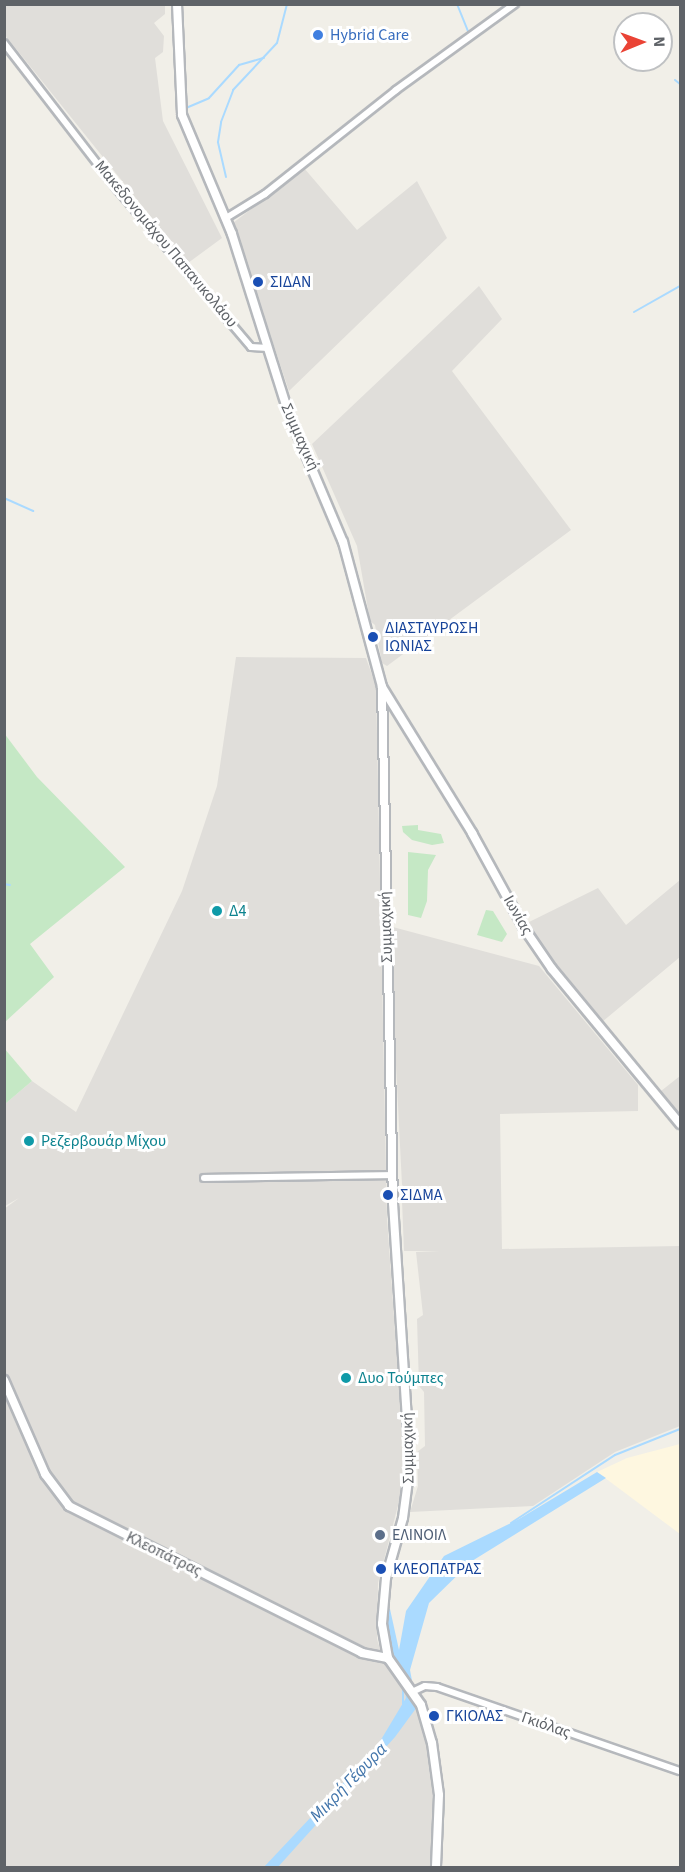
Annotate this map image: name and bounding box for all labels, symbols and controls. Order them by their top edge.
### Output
north arrow [613,12,673,72]
place label: Hybrid Care [330,25,409,45]
marker: Hybrid Care [311,28,325,42]
text: N [648,36,670,47]
street label: Μακεδονομάχου Παπανικολάου [91,157,241,331]
place label: ΣΙΔΑΝ [270,272,311,292]
marker: ΣΙΔΑΝ [251,275,265,289]
street label: Συμμαχική [277,400,323,474]
place label: ΔΙΑΣΤΑΥΡΩΣΗ ΙΩΝΙΑΣ [385,618,478,656]
marker: ΔΙΑΣΤΑΥΡΩΣΗ ΙΩΝΙΑΣ [366,630,380,644]
street label: Συμμαχική [375,891,397,963]
street label: Ιωνίας [499,892,537,938]
place label: Δ4 [229,901,246,921]
marker: Δ4 [210,904,224,918]
place label: Ρεζερβουάρ Μίχου [41,1131,166,1151]
marker: Ρεζερβουάρ Μίχου [22,1134,36,1148]
place label: ΣΙΔΜΑ [400,1185,443,1205]
marker: ΣΙΔΜΑ [381,1188,395,1202]
place label: Δυο Τούμπες [358,1368,444,1388]
marker: Δυο Τούμπες [339,1371,353,1385]
street label: Συμμαχική [398,1412,418,1484]
place label: ΕΛΙΝΟΙΛ [392,1525,446,1545]
street label: Κλεοπάτρας [123,1527,205,1581]
marker: ΕΛΙΝΟΙΛ [373,1528,387,1542]
place label: ΚΛΕΟΠΑΤΡΑΣ [393,1559,482,1579]
marker: ΚΛΕΟΠΑΤΡΑΣ [374,1562,388,1576]
place label: ΓΚΙΟΛΑΣ [446,1706,503,1726]
street label: Γκιόλας [519,1708,573,1742]
marker: ΓΚΙΟΛΑΣ [427,1709,441,1723]
water label: Μικρή Γέφυρα [306,1739,392,1827]

